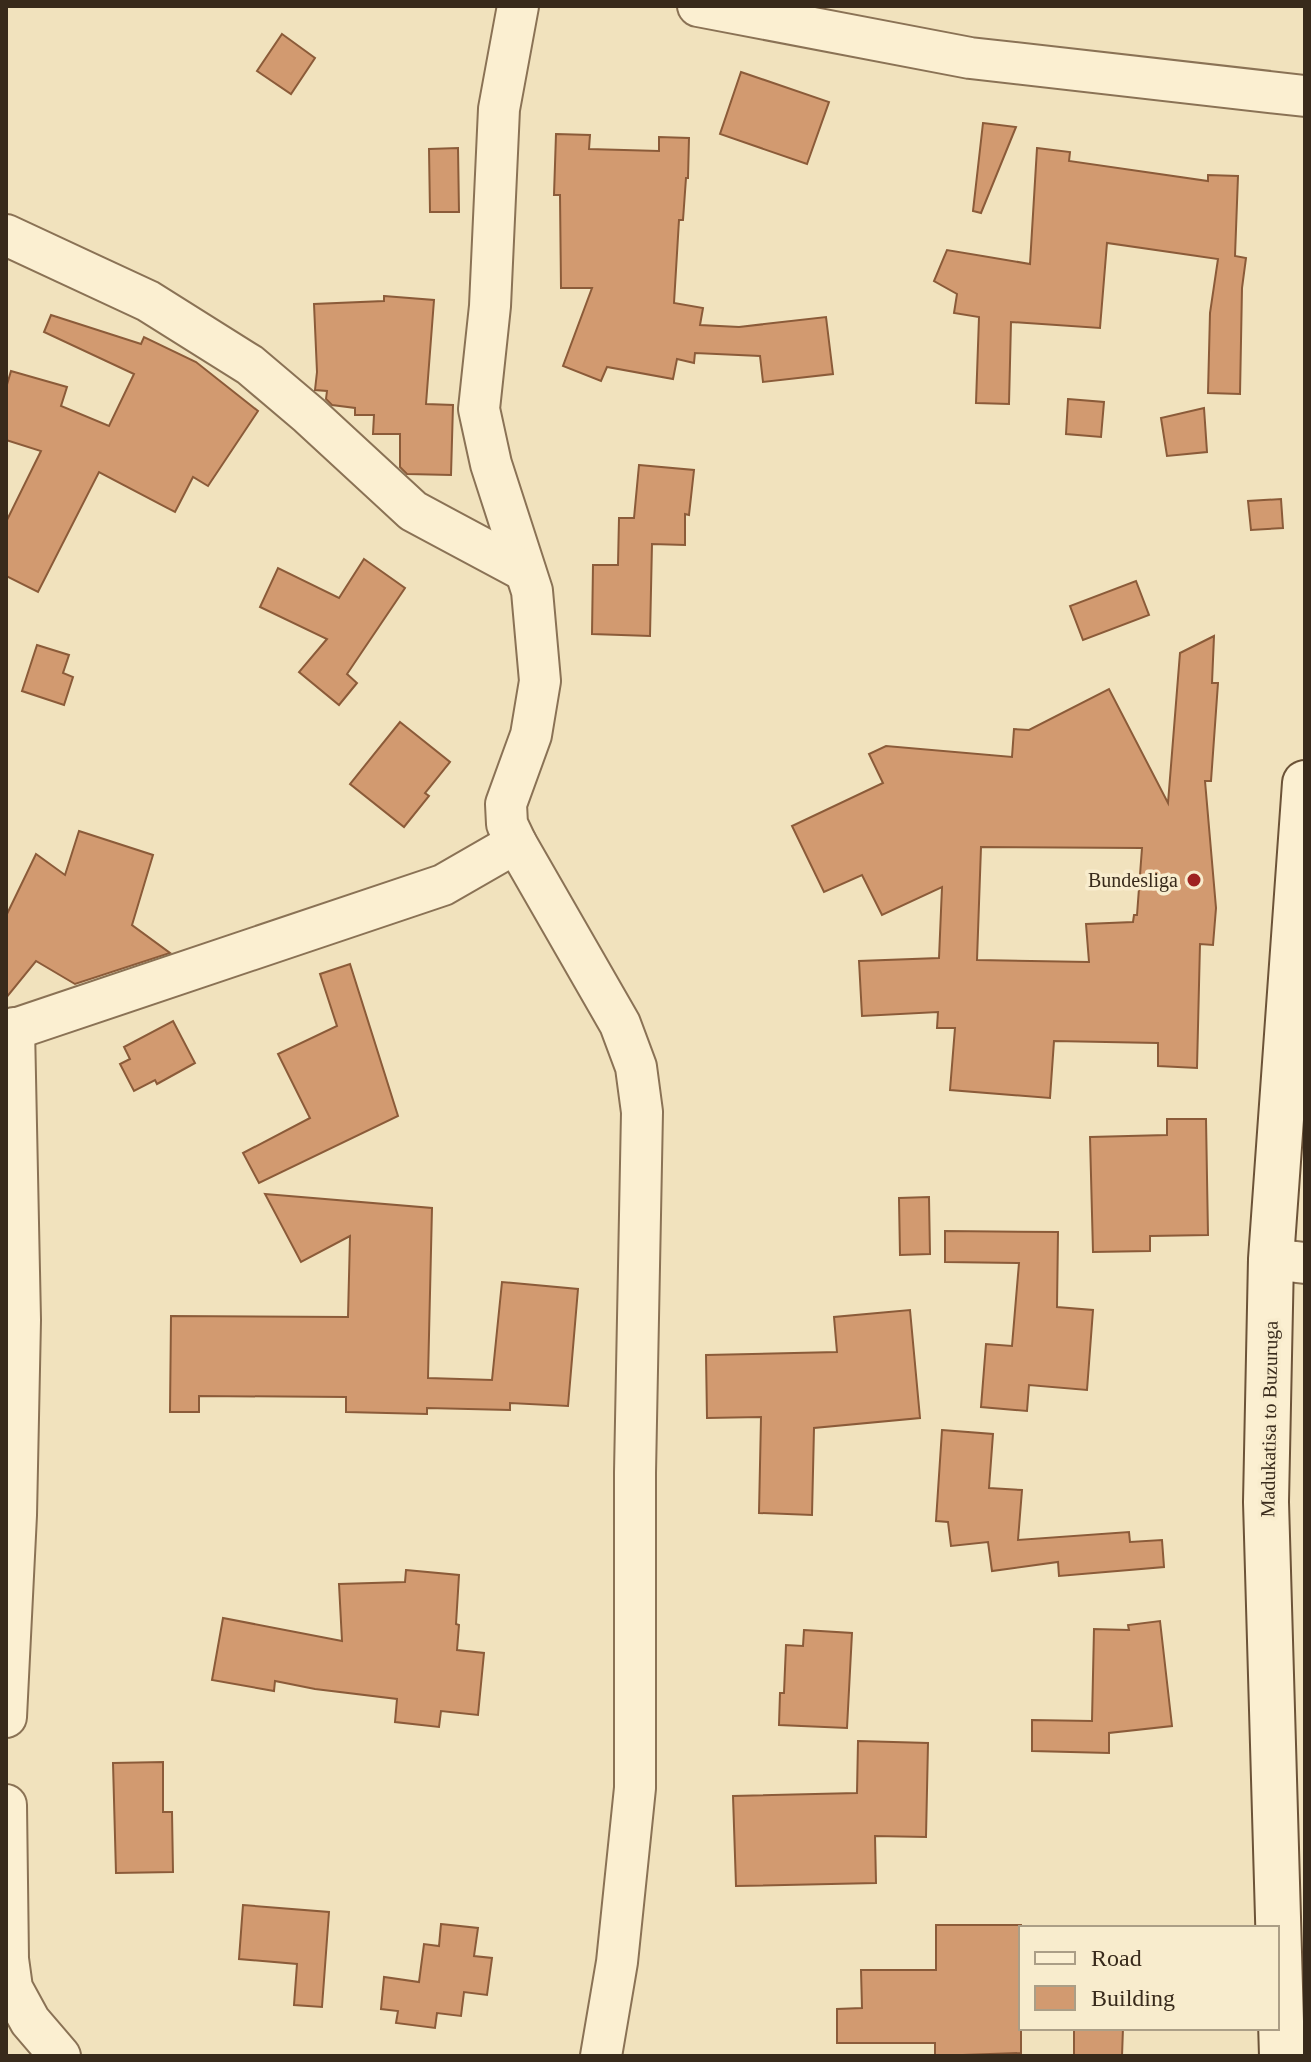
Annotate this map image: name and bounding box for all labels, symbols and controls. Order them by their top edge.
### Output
place label: Bundesliga [1088,869,1178,892]
marker: Bundesliga [1185,871,1203,889]
street label: Madukatisa to Buzuruga [1256,1320,1283,1518]
legend [1019,1926,1279,2030]
text: Road [1091,1945,1142,1971]
text: Building [1091,1985,1175,2011]

